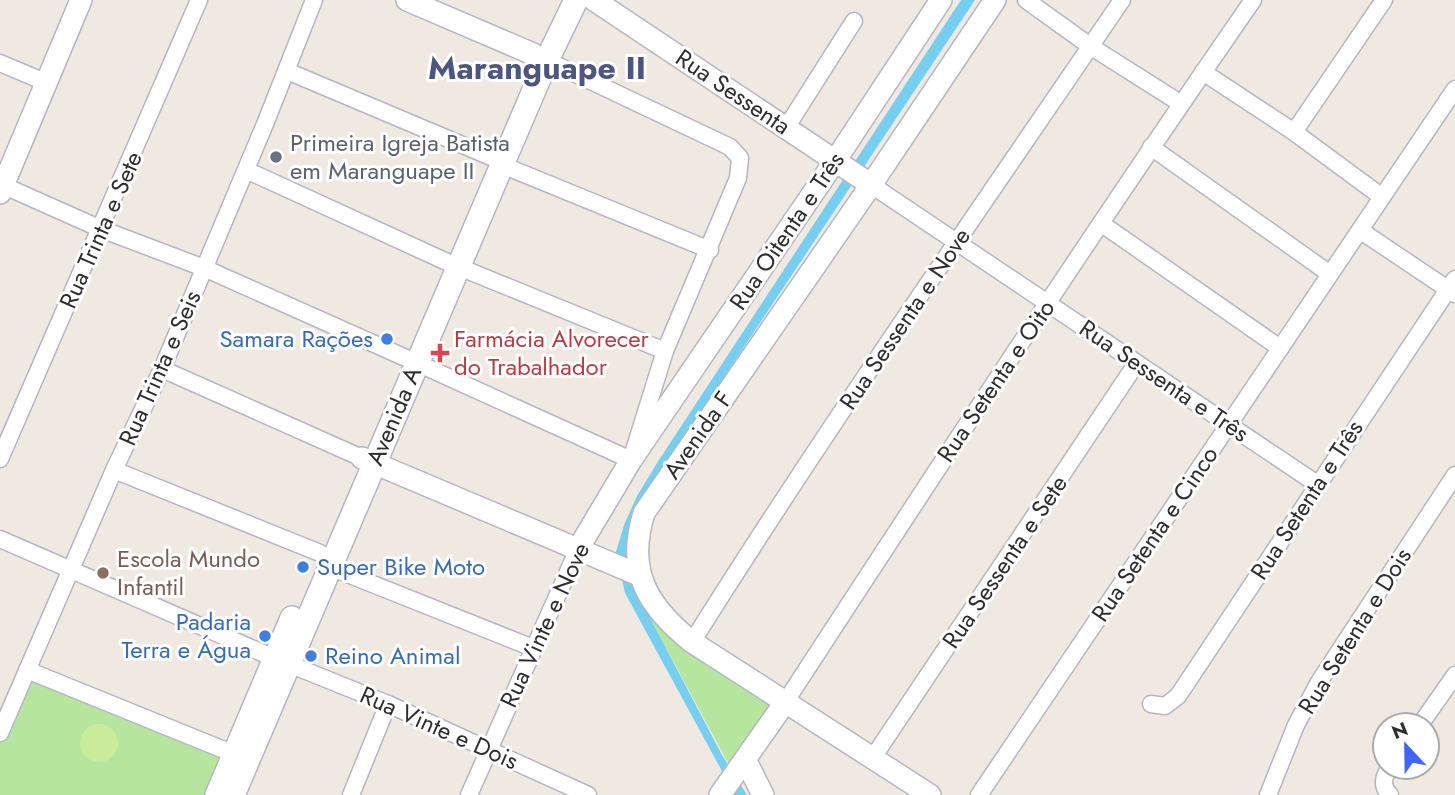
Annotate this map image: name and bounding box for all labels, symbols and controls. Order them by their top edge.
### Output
street label: Rua Sessenta [669,40,798,143]
district label: Maranguape II [428,45,646,91]
place label: Primeira Igreja Batista em Maranguape II [290,125,510,188]
street label: Rua Oitenta e Três [721,145,853,317]
street label: Rua Trinta e Sete [50,146,151,314]
marker: Primeira Igreja Batista em Maranguape II [268,149,284,165]
street label: Rua Sessenta e Nove [831,221,979,417]
street label: Rua Trinta e Seis [110,285,209,451]
street label: Rua Setenta e Oito [928,293,1063,469]
street label: Rua Sessenta e Três [1072,311,1256,450]
place label: Samara Rações [219,321,373,356]
place label: Farmácia Alvorecer do Trabalhador [454,321,650,384]
marker: Samara Rações [379,331,395,347]
marker: Farmácia Alvorecer do Trabalhador [432,345,448,361]
street label: Avenida A [357,361,430,471]
street label: Avenida F [654,384,741,486]
street label: Rua Setenta e Três [1242,413,1371,587]
street label: Rua Setenta e Cinco [1083,439,1226,628]
street label: Rua Sessenta e Sete [934,468,1076,655]
street label: Rua Vinte e Nove [491,537,598,713]
place label: Escola Mundo Infantil [117,541,260,604]
street label: Rua Setenta e Dois [1289,541,1420,721]
place label: Super Bike Moto [317,549,485,584]
marker: Super Bike Moto [295,559,311,575]
marker: Escola Mundo Infantil [95,565,111,581]
place label: Padaria Terra e Água [121,604,251,667]
marker: Padaria Terra e Água [257,628,273,644]
place label: Reino Animal [325,638,460,673]
marker: Reino Animal [303,648,319,664]
street label: Rua Vinte e Dois [355,677,524,778]
north arrow [1371,711,1441,781]
text: N [1388,715,1412,746]

